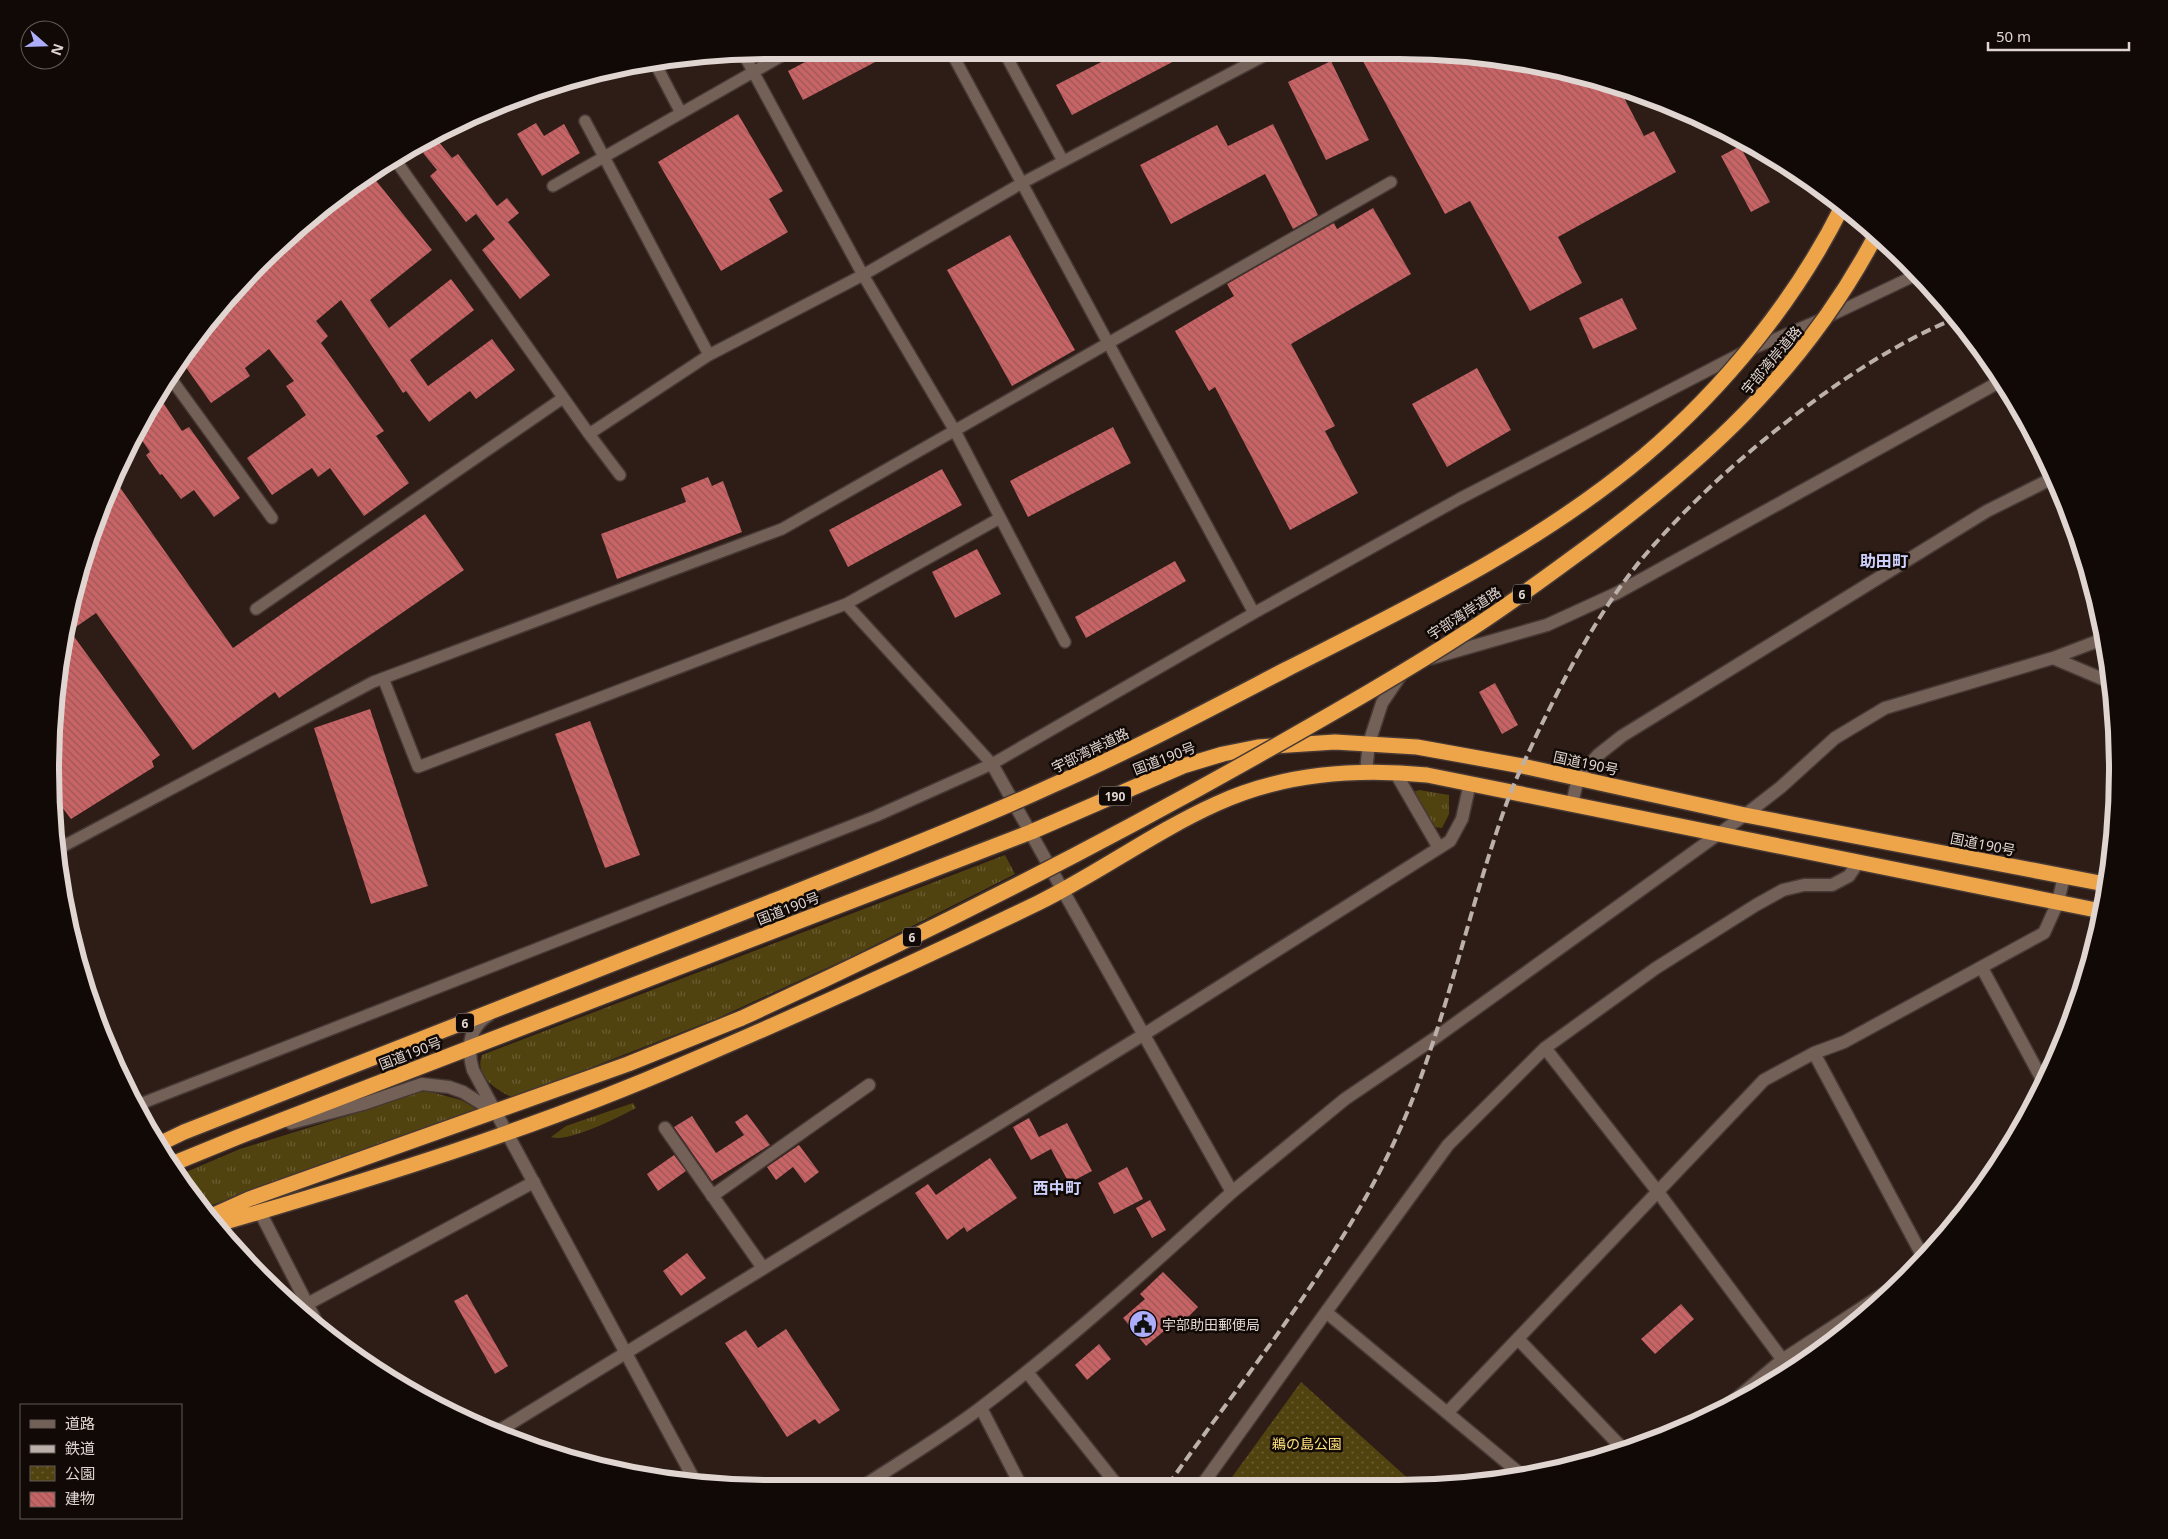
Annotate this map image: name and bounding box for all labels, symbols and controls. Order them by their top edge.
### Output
north arrow [20,20,70,70]
scale bar [1988,20,2129,52]
text: 50 m [1996,26,2031,46]
text: N [47,41,69,58]
street label: 宇部湾岸道路 [1737,322,1805,398]
district label: 助田町 [1860,550,1908,572]
street label: 宇部湾岸道路 [1424,582,1504,644]
road number: 6 [1513,584,1531,604]
street label: 宇部湾岸道路 [1048,723,1132,777]
street label: 国道190号 [1130,737,1198,779]
street label: 国道190号 [1552,747,1620,779]
road number: 190 [1099,786,1131,806]
street label: 国道190号 [1949,828,2017,860]
street label: 国道190号 [754,887,822,929]
road number: 6 [903,928,921,946]
road number: 6 [456,1014,474,1032]
street label: 国道190号 [376,1032,444,1074]
district label: 西中町 [1033,1177,1081,1199]
public building icon: 宇部助田郵便局 [1128,1309,1158,1339]
place label: 宇部助田郵便局 [1162,1315,1260,1334]
legend [20,1404,182,1519]
text: 道路 [65,1413,95,1433]
park label: 鵜の島公園 [1272,1434,1342,1453]
text: 鉄道 [65,1438,95,1458]
text: 公園 [65,1463,95,1483]
text: 建物 [65,1488,95,1508]

